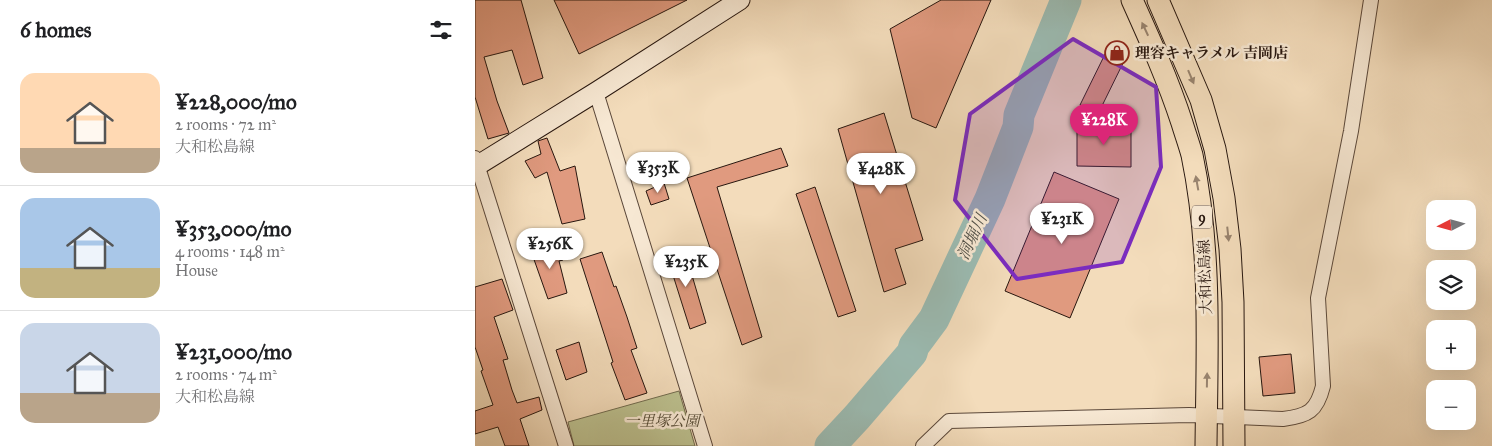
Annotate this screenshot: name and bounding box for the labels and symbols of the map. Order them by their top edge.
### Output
one-way arrow [1141,22,1149,36]
shop icon: 理容キャラメル 吉岡店 [1104,40,1130,66]
place label: 理容キャラメル 吉岡店 [1135,44,1288,62]
one-way arrow [1187,70,1195,84]
pin: ¥228K [1069,104,1139,146]
pin: ¥353K [623,152,693,194]
pin: ¥428K [846,152,916,195]
one-way arrow [1192,175,1200,191]
north arrow [1426,200,1476,250]
pin: ¥231K [1027,202,1097,245]
road number: 9 [1192,206,1212,228]
water label: 洞堀川 [953,209,992,263]
one-way arrow [1224,227,1232,243]
pin: ¥256K [515,228,585,270]
street label: 大和松島線 [1195,239,1215,315]
pin: ¥235K [651,246,721,288]
one-way arrow [1203,372,1211,388]
park label: 一里塚公園 [624,412,702,430]

